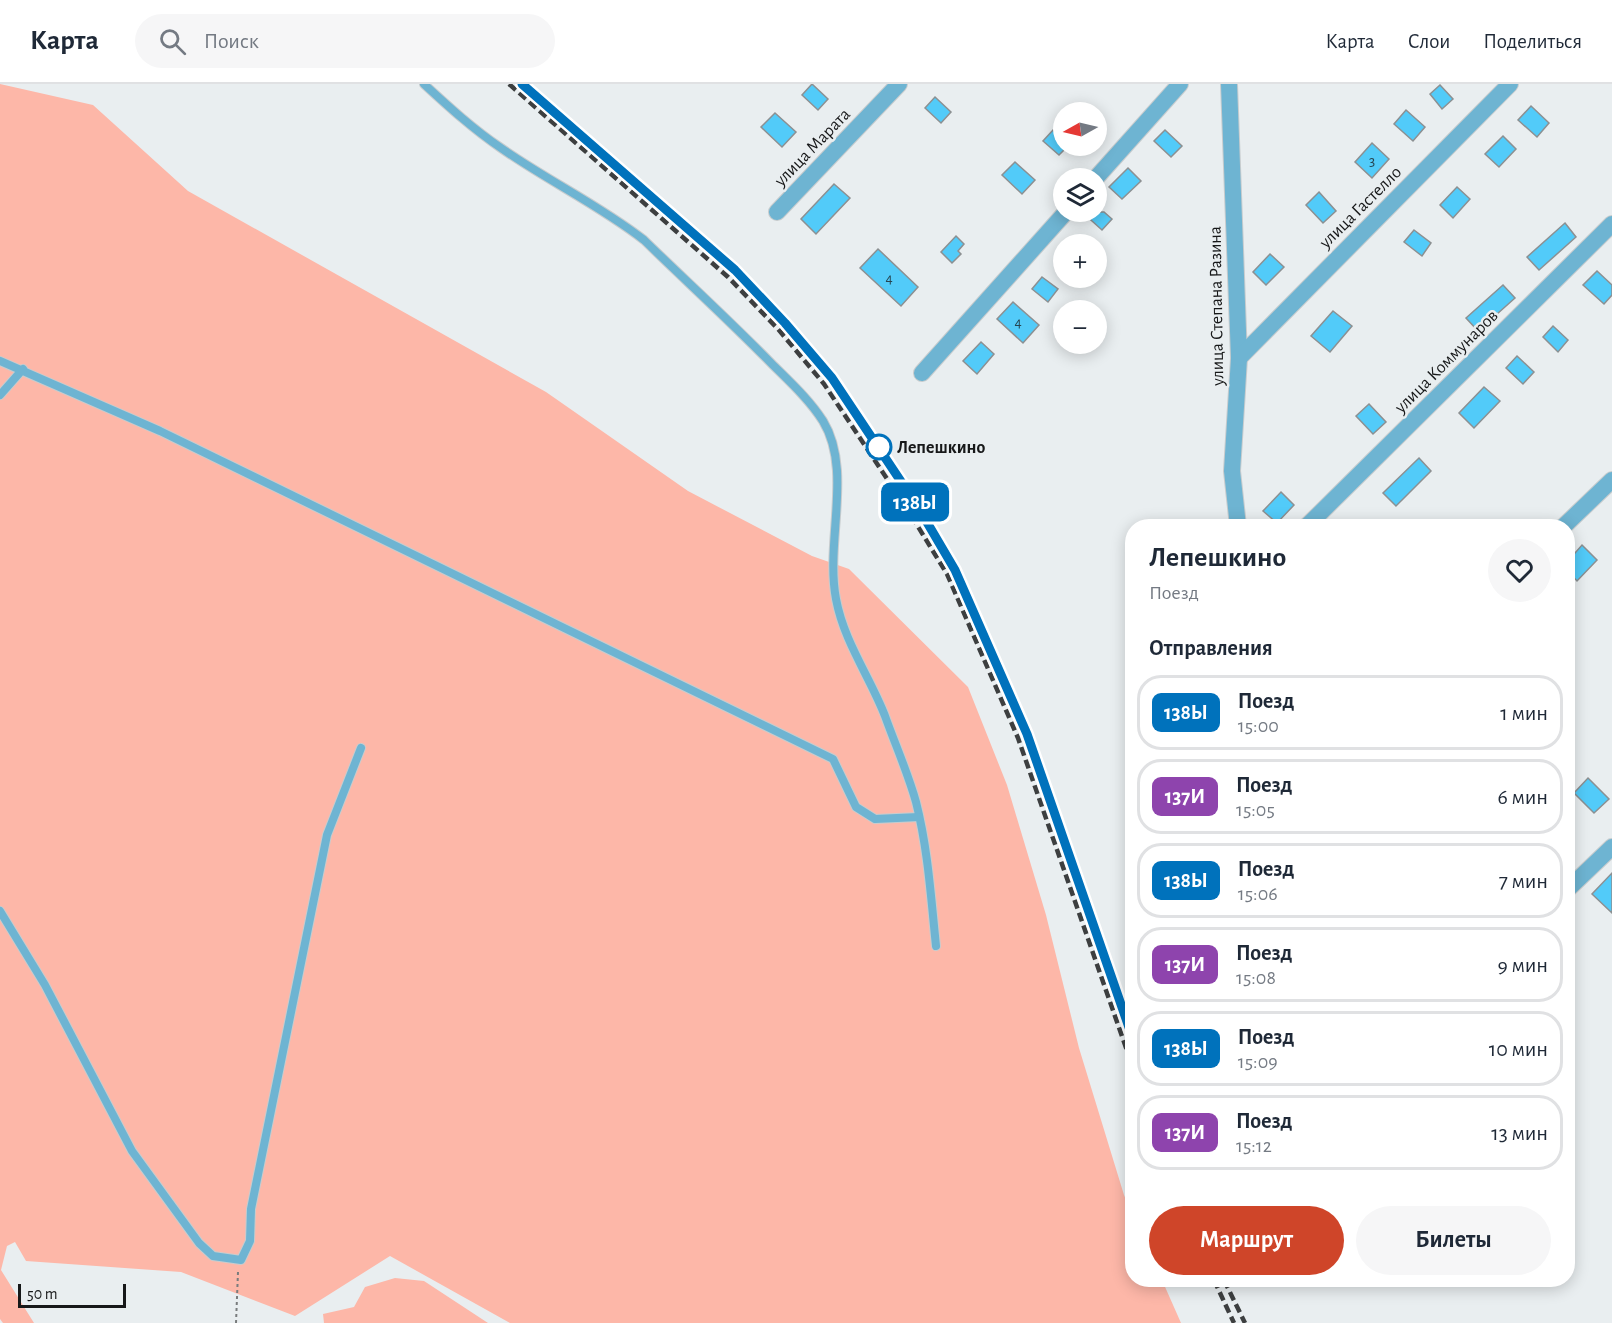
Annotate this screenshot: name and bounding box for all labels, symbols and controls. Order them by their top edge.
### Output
search box [135,14,555,68]
icon: search [156,25,189,58]
text: Карта [30,27,99,55]
text: Поиск [204,30,259,52]
text: Карта [1325,31,1375,52]
text: Слои [1408,31,1450,52]
text: Поделиться [1483,31,1582,52]
north arrow [1053,102,1107,156]
map controls [1053,102,1107,354]
street label: улица Марата [771,105,854,191]
house number: 3 [1369,154,1375,169]
street label: улица Гастелло [1316,163,1405,253]
button: layers [1053,168,1107,222]
street label: улица Степана Разина [1207,226,1227,387]
button: + [1053,234,1107,288]
house number: 4 [885,271,893,286]
button: − [1053,300,1107,354]
street label: улица Коммунаров [1391,307,1502,417]
house number: 4 [1014,315,1022,330]
marker: Лепешкино [866,434,892,460]
place label: Лепешкино [897,439,985,457]
line badge: 138Ы [873,482,957,522]
text: 138Ы [893,492,937,513]
button: heart [1488,539,1551,602]
text: Лепешкино [1149,544,1286,572]
text: Поезд [1149,583,1199,603]
text: Отправления [1149,637,1273,659]
text: Поезд [1238,690,1294,712]
text: 138Ы [1164,702,1208,723]
text: 1 мин [1500,702,1548,724]
text: 15:00 [1238,716,1279,736]
text: Поезд [1236,774,1292,796]
text: 137И [1165,786,1205,807]
text: 6 мин [1497,786,1548,808]
text: 15:05 [1236,800,1275,820]
text: Поезд [1238,858,1294,880]
text: 138Ы [1164,870,1208,891]
text: 7 мин [1499,870,1548,892]
text: 15:06 [1238,884,1278,904]
text: Поезд [1236,942,1292,964]
text: 137И [1165,954,1205,975]
text: 9 мин [1497,954,1548,976]
text: 15:08 [1236,968,1276,988]
text: Поезд [1238,1026,1294,1048]
text: 138Ы [1164,1038,1208,1059]
text: 10 мин [1489,1038,1548,1060]
text: 15:09 [1238,1052,1278,1072]
text: Поезд [1236,1110,1292,1132]
text: 137И [1165,1122,1205,1143]
text: 13 мин [1491,1122,1548,1144]
text: 15:12 [1236,1136,1272,1156]
button: Маршрут [1149,1206,1344,1275]
button: Билеты [1356,1206,1551,1275]
scale bar [18,1281,126,1308]
text: 50 m [27,1286,58,1302]

